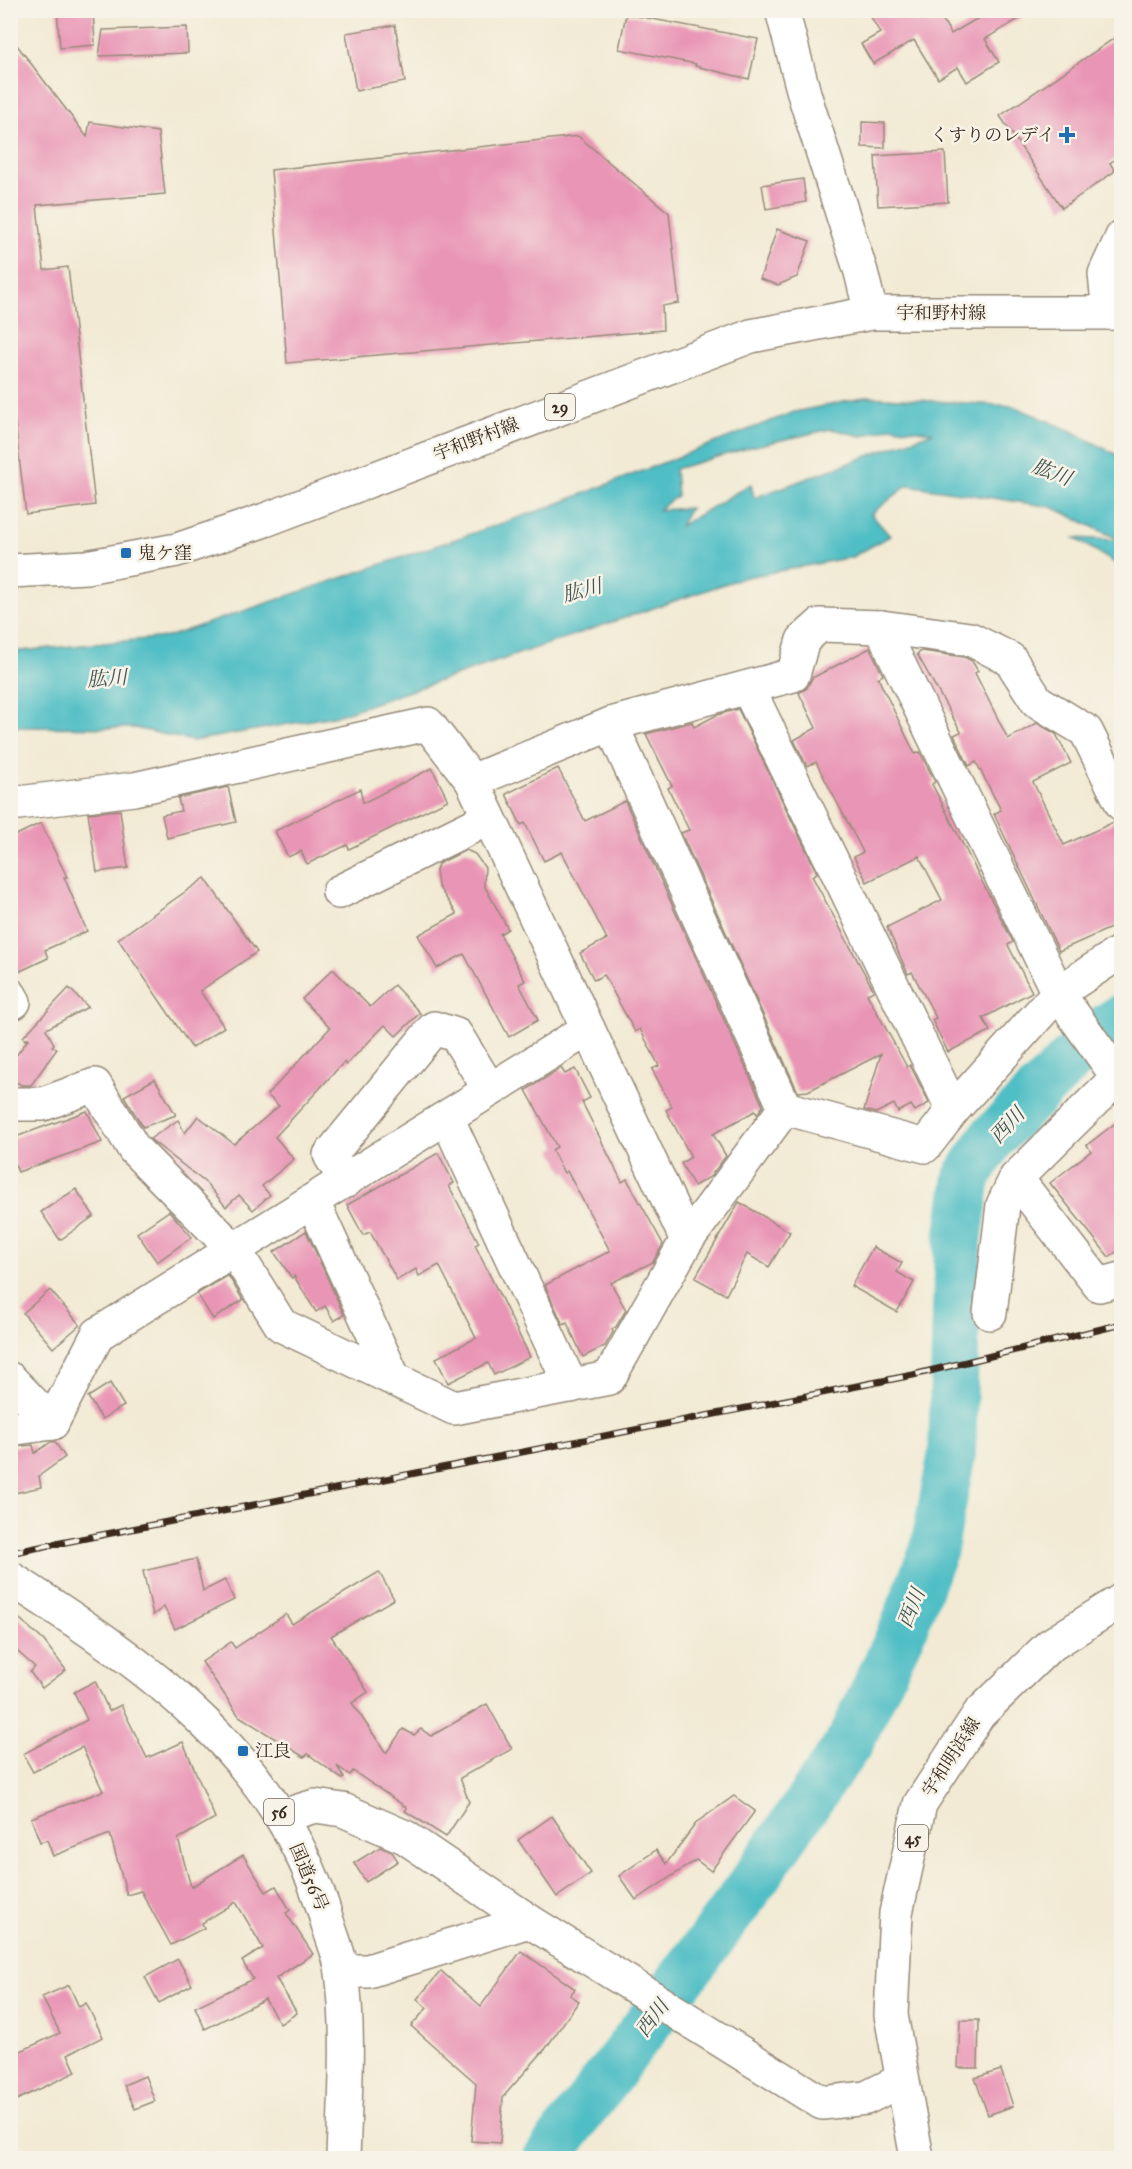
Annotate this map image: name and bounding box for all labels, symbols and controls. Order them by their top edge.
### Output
place label: くすりのレデイ [930,124,1055,146]
marker: くすりのレデイ [1060,128,1074,142]
street label: 宇和野村線 [896,302,986,324]
road number: 29 [545,394,575,420]
street label: 宇和野村線 [430,413,522,465]
water label: 肱川 [1029,454,1077,491]
place label: 鬼ケ窪 [138,542,192,564]
marker: 鬼ケ窪 [119,546,133,560]
water label: 肱川 [560,573,606,607]
water label: 肱川 [86,664,130,691]
water label: 西川 [985,1101,1031,1148]
water label: 西川 [892,1583,930,1631]
street label: 宇和明浜線 [917,1713,985,1801]
place label: 江良 [255,1740,291,1762]
marker: 江良 [236,1744,250,1758]
road number: 56 [264,1799,294,1825]
road number: 45 [898,1825,928,1851]
street label: 国道56号 [285,1840,333,1914]
water label: 西川 [630,1993,675,2041]

